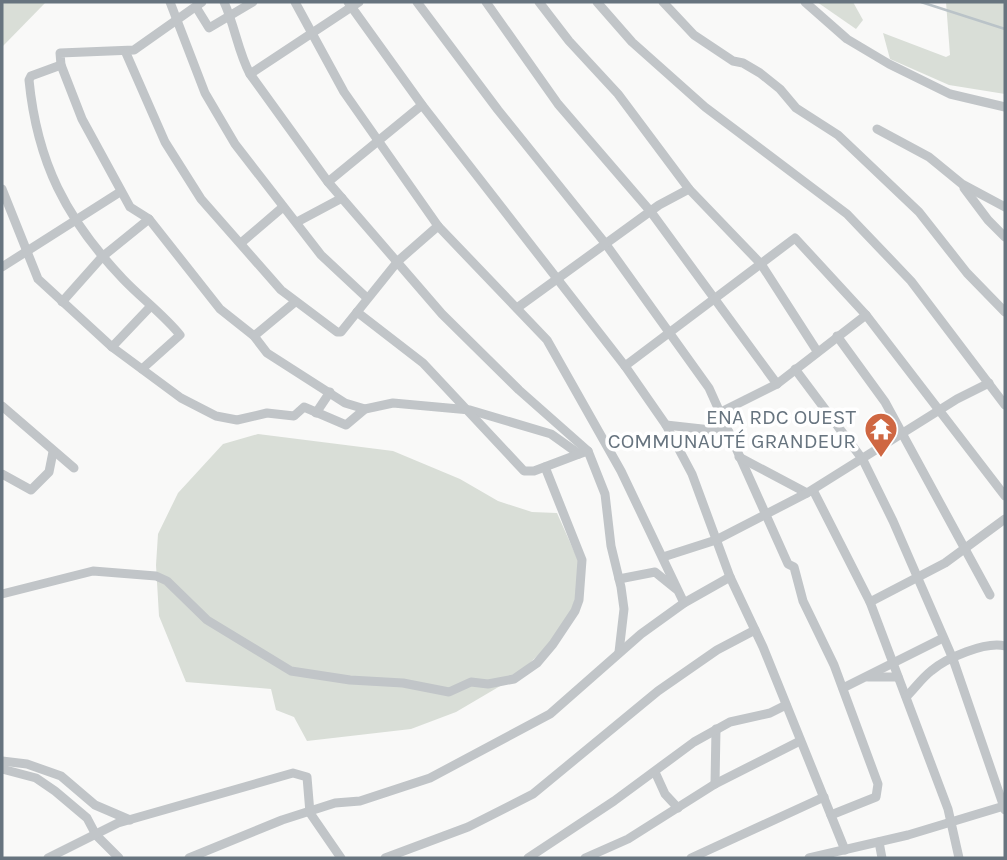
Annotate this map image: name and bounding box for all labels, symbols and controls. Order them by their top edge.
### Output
place label: ENA RDC OUEST COMMUNAUTÉ GRANDEUR [608,405,856,453]
temple icon: ENA RDC OUEST COMMUNAUTÉ GRANDEUR [862,410,900,459]

